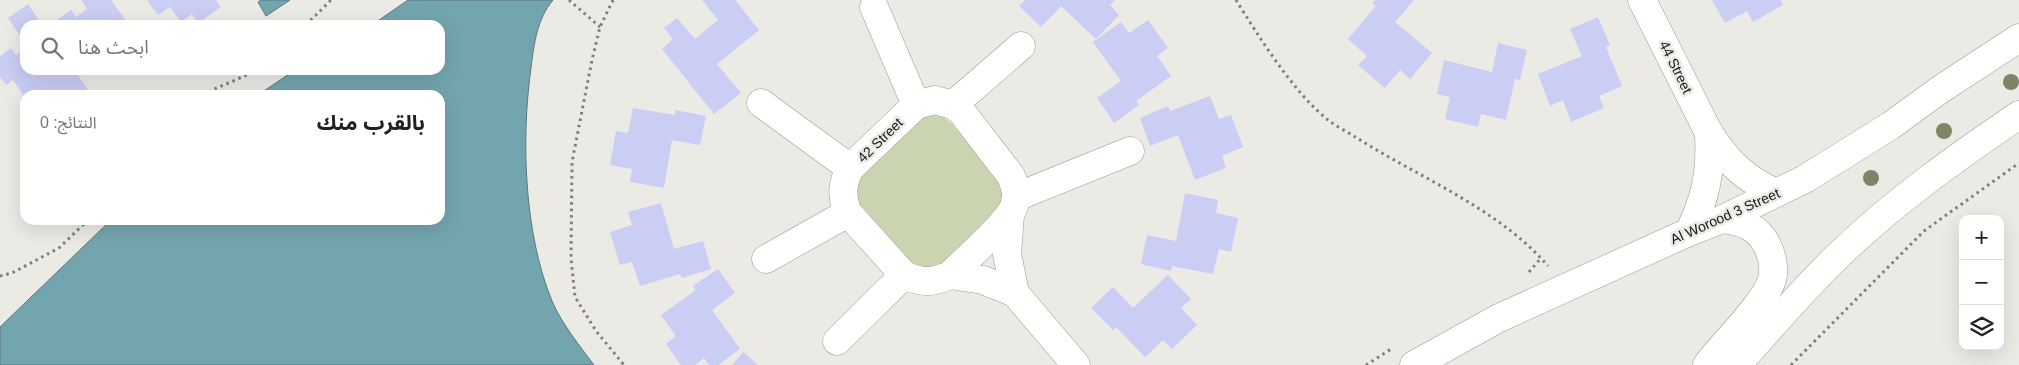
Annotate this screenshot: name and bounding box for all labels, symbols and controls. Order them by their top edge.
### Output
search box [20,20,445,75]
icon: search [38,34,66,62]
text: ابحث هنا [78,37,149,58]
street label: 44 Street [1656,38,1696,96]
text: بالقرب منك [317,111,425,134]
text: النتائج: 0 [40,114,97,131]
street label: 42 Street [854,114,906,165]
street label: Al Worood 3 Street [1668,185,1782,247]
map controls [1959,215,2004,350]
button: + [1959,215,2004,260]
button: − [1959,260,2004,305]
button: layers [1959,305,2004,350]

